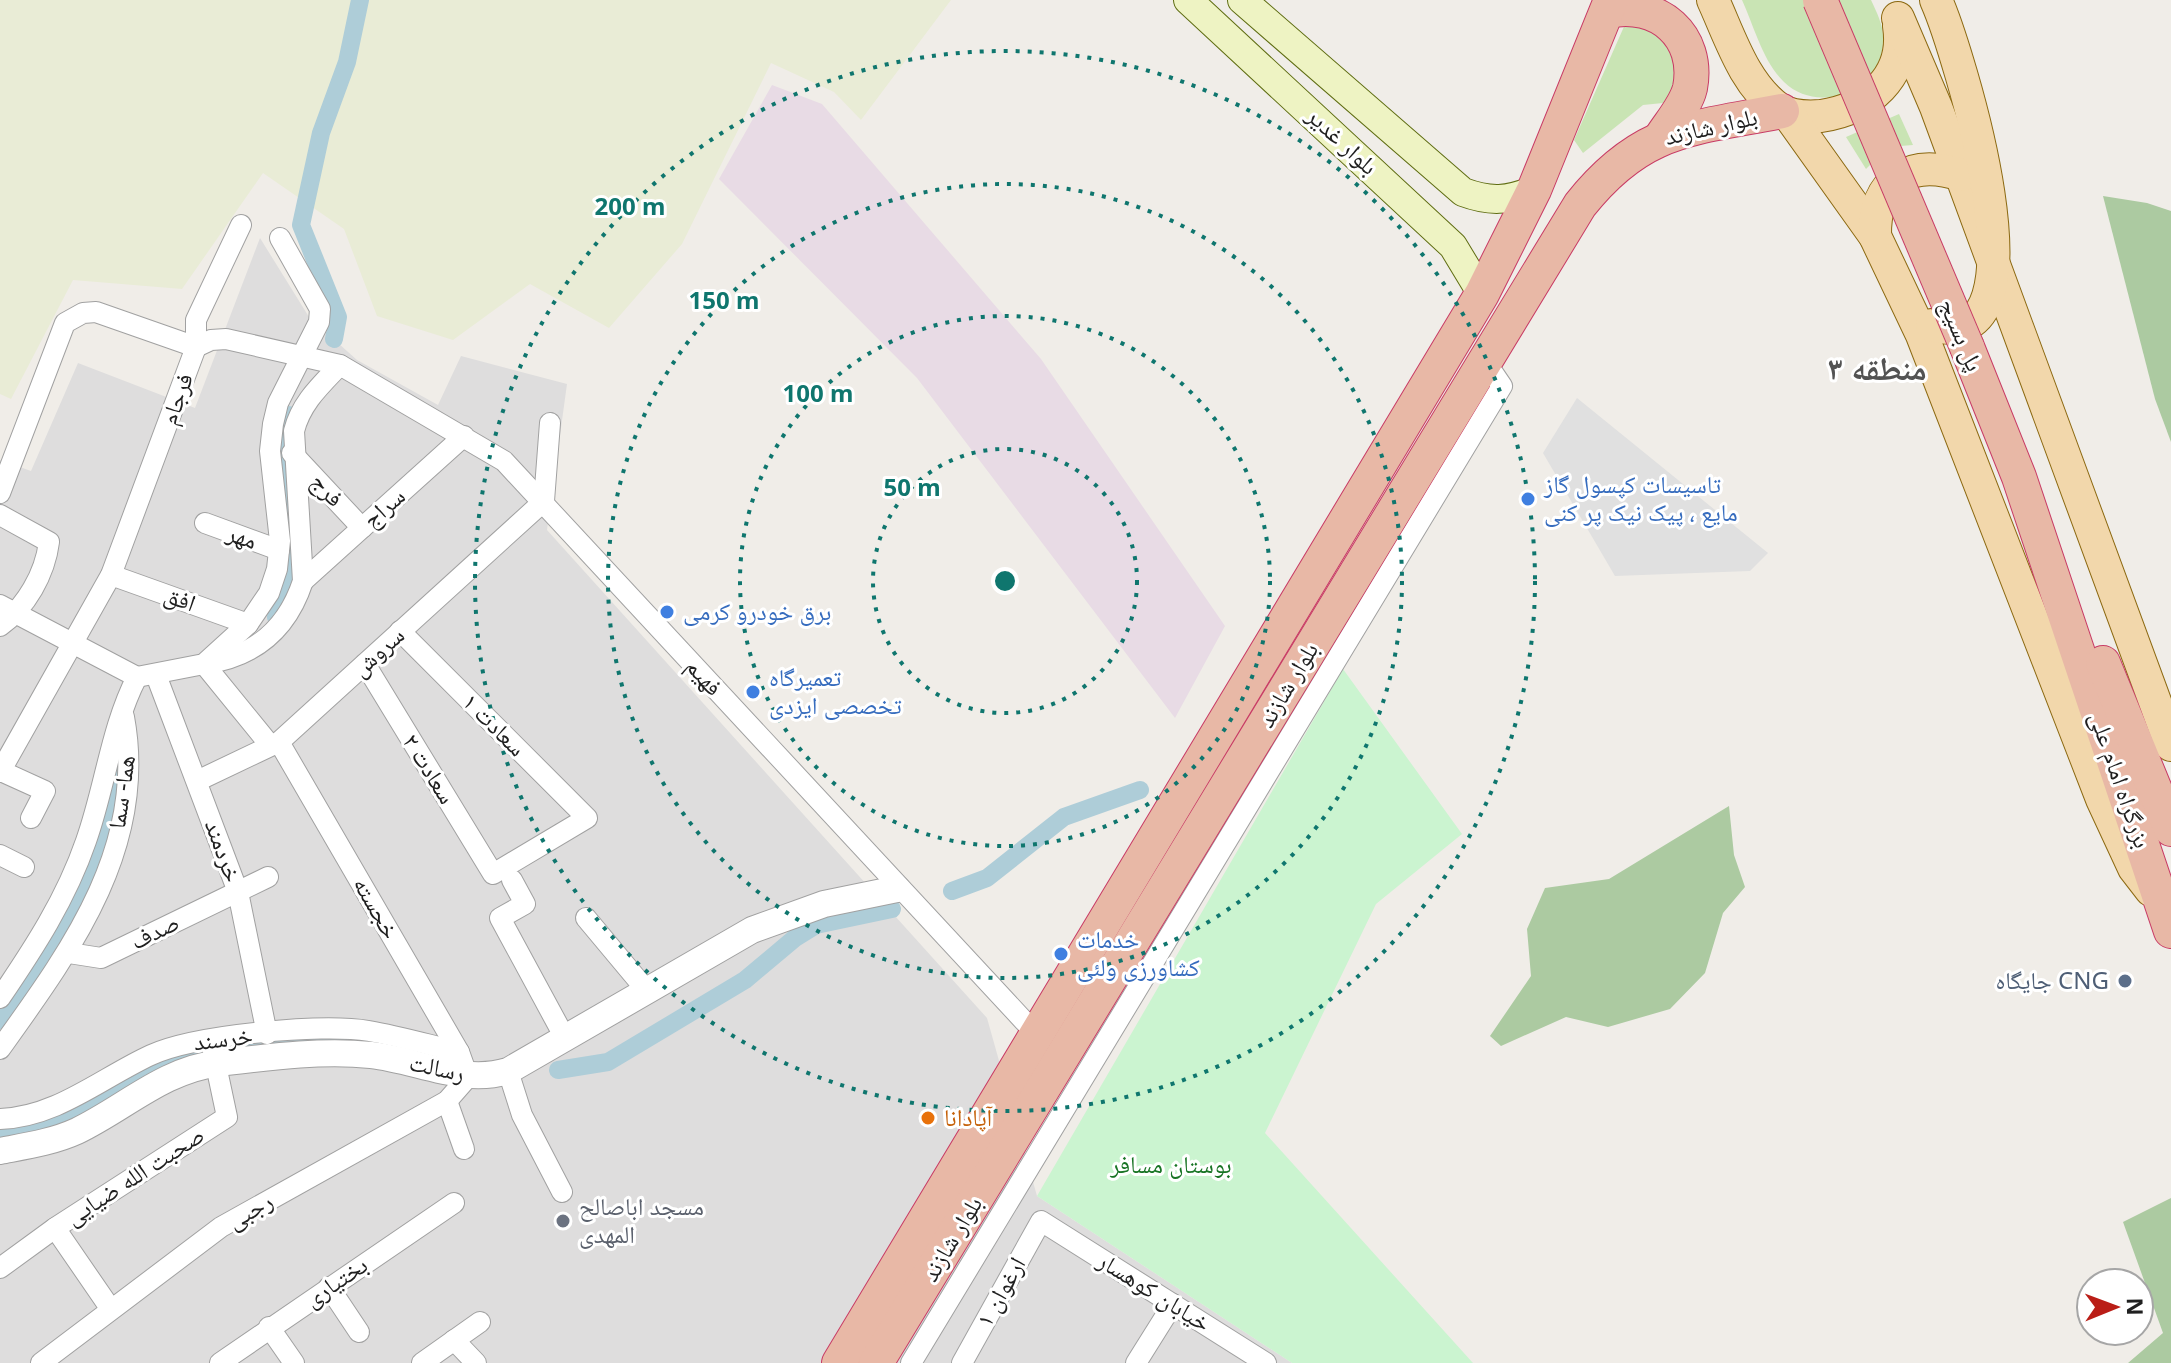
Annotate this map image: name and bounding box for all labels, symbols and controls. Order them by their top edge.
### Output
street label: بلوار غدیر [1299,98,1386,181]
street label: بلوار شازند [1661,99,1760,152]
text: 200 m [595,189,665,222]
text: 150 m [689,283,759,316]
street label: پل بسیج [1932,293,1992,376]
district label: منطقه ۳ [1827,346,1927,389]
street label: فرجام [151,368,201,429]
text: 100 m [783,376,853,409]
street label: فرج [304,465,352,513]
place label: تاسیسات کپسول گاز مایع ، پیک نیک پر کنی [1543,467,1738,528]
text: 50 m [883,470,941,503]
street label: سراج [355,479,411,535]
marker: تاسیسات کپسول گاز مایع ، پیک نیک پر کنی [1519,490,1537,508]
street label: مهر [222,515,262,556]
centre of rings [991,567,1019,595]
street label: افق [160,577,201,618]
place label: برق خودرو کرمی [683,594,831,627]
marker: برق خودرو کرمی [658,603,676,621]
street label: سروش [343,618,411,684]
street label: بلوار شازند [1248,635,1325,733]
street label: فهیم [679,650,731,703]
place label: تعمیرگاه تخصصی ایزدی [769,660,902,721]
marker: تعمیرگاه تخصصی ایزدی [744,683,762,701]
street label: سعادت ۱ [456,685,534,763]
street label: بزرگراه امام علی [2082,707,2160,852]
street label: سعادت ۲ [396,727,465,810]
street label: هما- سما [99,753,142,831]
street label: خردمند [198,815,251,886]
street label: خجسته [346,870,408,944]
street label: صدف [124,905,184,957]
place label: خدمات کشاورزی ولئی [1077,922,1200,983]
marker: خدمات کشاورزی ولئی [1052,945,1070,963]
place label: جایگاه CNG [1995,963,2109,996]
marker: جایگاه CNG [2116,972,2134,990]
street label: خرسند [191,1018,254,1057]
street label: رسالت [407,1045,468,1088]
place label: آپادانا [944,1100,993,1133]
marker: آپادانا [919,1109,937,1127]
street label: صحبت الله ضیایی [58,1117,210,1232]
park label: بوستان مسافر [1109,1147,1232,1180]
street label: رجبی [220,1183,278,1236]
place label: مسجد اباصالح المهدی [579,1189,704,1250]
street label: بلوار شازند [912,1189,989,1287]
marker: مسجد اباصالح المهدی [554,1212,572,1230]
street label: خیابان کوهسار [1091,1242,1218,1339]
street label: بختیاری [297,1247,373,1314]
street label: ارغوان ۱ [967,1250,1032,1332]
north arrow [2075,1267,2155,1347]
text: N [2121,1297,2151,1316]

